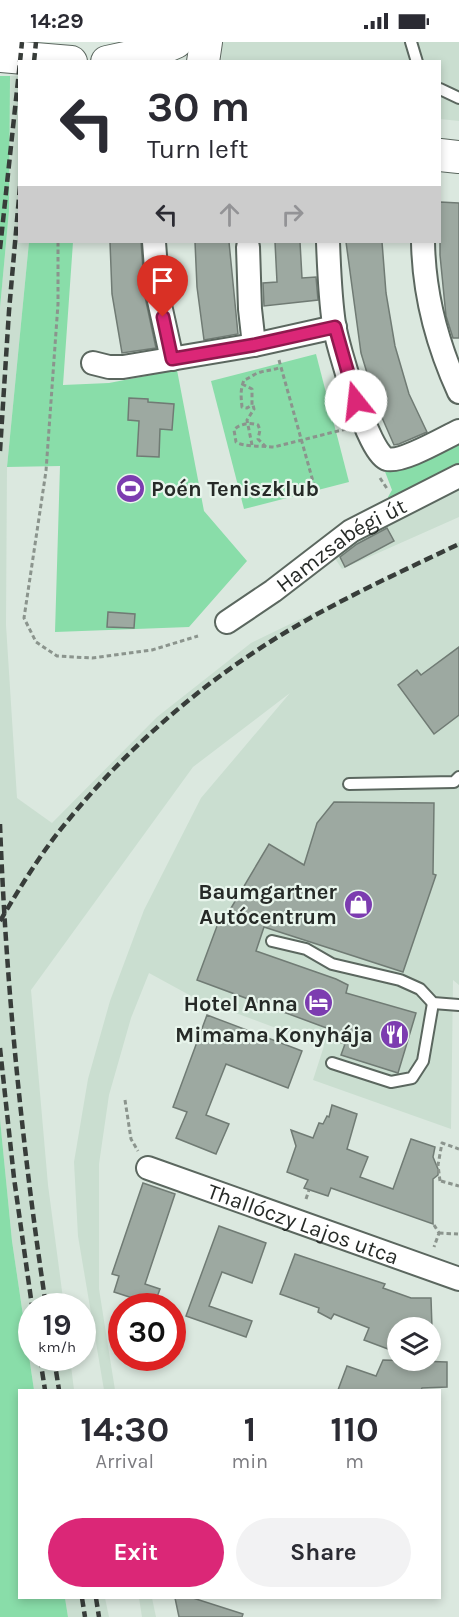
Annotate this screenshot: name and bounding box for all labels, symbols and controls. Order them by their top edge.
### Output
text: 14:29 [30,8,84,34]
text: 30 m [147,82,250,132]
icon: left [48,84,126,162]
text: Turn left [147,133,248,165]
icon: left [150,198,183,231]
icon: ahead [213,198,246,231]
icon: right [276,198,309,231]
pin [137,255,188,317]
icon: arrive [146,264,179,297]
position arrow [324,369,388,433]
sports icon: Poén Teniszklub [114,472,146,504]
place label: Poén Teniszklub [151,476,319,502]
street label: Hamzsabégi út [271,493,411,598]
place label: Baumgartner Autócentrum [198,879,337,930]
shop icon: Baumgartner Autócentrum [342,888,374,920]
hotel icon: Hotel Anna [303,987,335,1019]
place label: Hotel Anna [183,991,298,1017]
restaurant icon: Mimama Konyhája [378,1018,410,1050]
place label: Mimama Konyhája [175,1022,373,1048]
street label: Thallóczy Lajos utca [204,1178,402,1270]
speed limit sign: 30 [108,1293,186,1371]
text: 19 [42,1307,71,1343]
map controls [387,1317,441,1371]
button: layers [387,1317,441,1371]
text: km/h [38,1338,76,1356]
text: 14:30 [80,1408,169,1450]
text: 1 [243,1408,256,1450]
text: 110 [330,1408,379,1450]
text: Arrival [95,1450,154,1473]
text: min [231,1450,268,1473]
text: m [345,1450,364,1473]
button: Exit [48,1518,224,1587]
button: Share [236,1518,411,1587]

